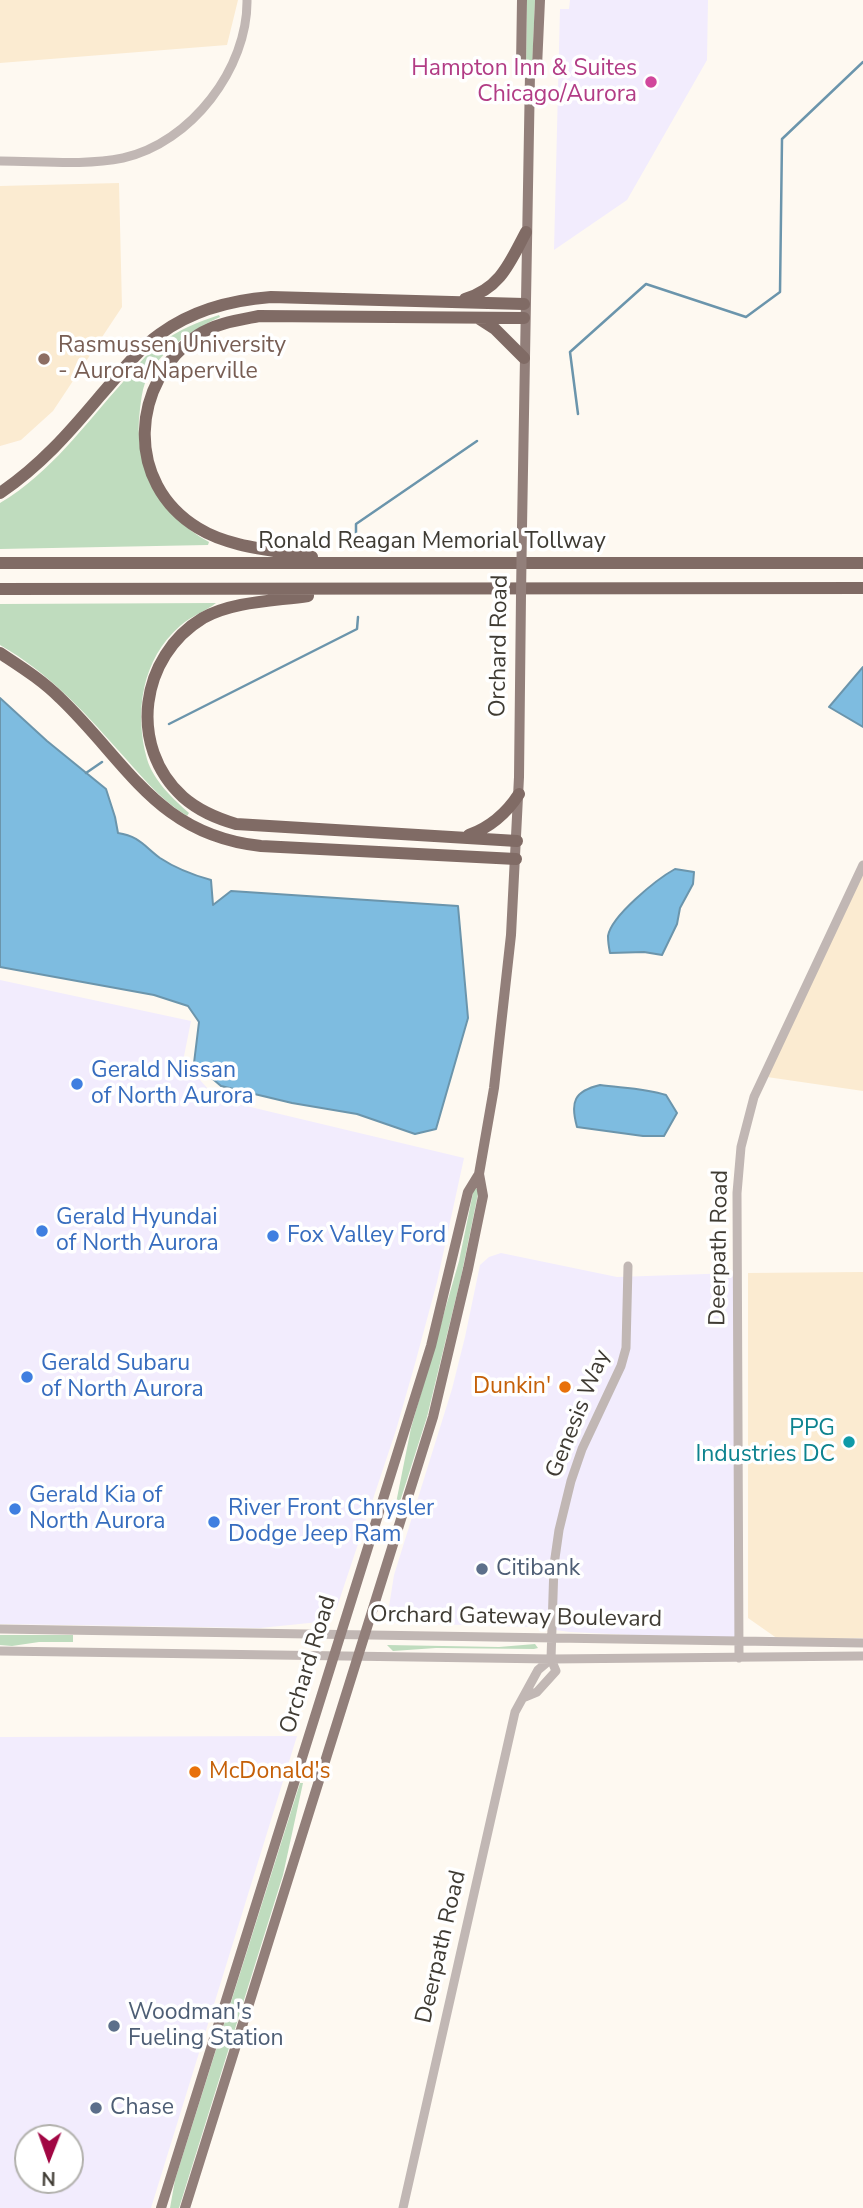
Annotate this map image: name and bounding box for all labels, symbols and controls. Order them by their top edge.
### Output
place label: Hampton Inn & Suites Chicago/Aurora [411,55,637,109]
marker: Hampton Inn & Suites Chicago/Aurora [643,74,659,90]
place label: Rasmussen University - Aurora/Naperville [58,332,286,386]
marker: Rasmussen University - Aurora/Naperville [36,351,52,367]
street label: Ronald Reagan Memorial Tollway [258,528,606,556]
street label: Orchard Road [485,574,515,718]
place label: Gerald Nissan of North Aurora [91,1057,254,1111]
marker: Gerald Nissan of North Aurora [69,1076,85,1092]
street label: Deerpath Road [705,1170,735,1326]
place label: Gerald Hyundai of North Aurora [56,1204,219,1258]
place label: Fox Valley Ford [287,1222,446,1250]
marker: Gerald Hyundai of North Aurora [34,1223,50,1239]
marker: Fox Valley Ford [265,1228,281,1244]
street label: Genesis Way [541,1346,617,1482]
place label: Gerald Subaru of North Aurora [41,1350,204,1404]
marker: Gerald Subaru of North Aurora [19,1369,35,1385]
place label: Dunkin' [473,1373,551,1401]
marker: Dunkin' [557,1379,573,1395]
place label: PPG Industries DC [695,1415,835,1469]
marker: PPG Industries DC [841,1434,857,1450]
place label: Gerald Kia of North Aurora [29,1482,166,1536]
place label: River Front Chrysler Dodge Jeep Ram [228,1495,434,1549]
marker: Gerald Kia of North Aurora [7,1501,23,1517]
marker: River Front Chrysler Dodge Jeep Ram [206,1514,222,1530]
place label: Citibank [496,1555,580,1583]
marker: Citibank [474,1561,490,1577]
street label: Orchard Road [275,1593,343,1737]
street label: Orchard Gateway Boulevard [370,1602,662,1634]
place label: McDonald's [209,1758,331,1786]
marker: McDonald's [187,1764,203,1780]
street label: Deerpath Road [411,1868,473,2026]
place label: Woodman's Fueling Station [128,1999,284,2053]
marker: Woodman's Fueling Station [106,2018,122,2034]
place label: Chase [110,2094,174,2122]
marker: Chase [88,2100,104,2116]
north arrow [14,2124,84,2194]
text: N [41,2165,56,2191]

